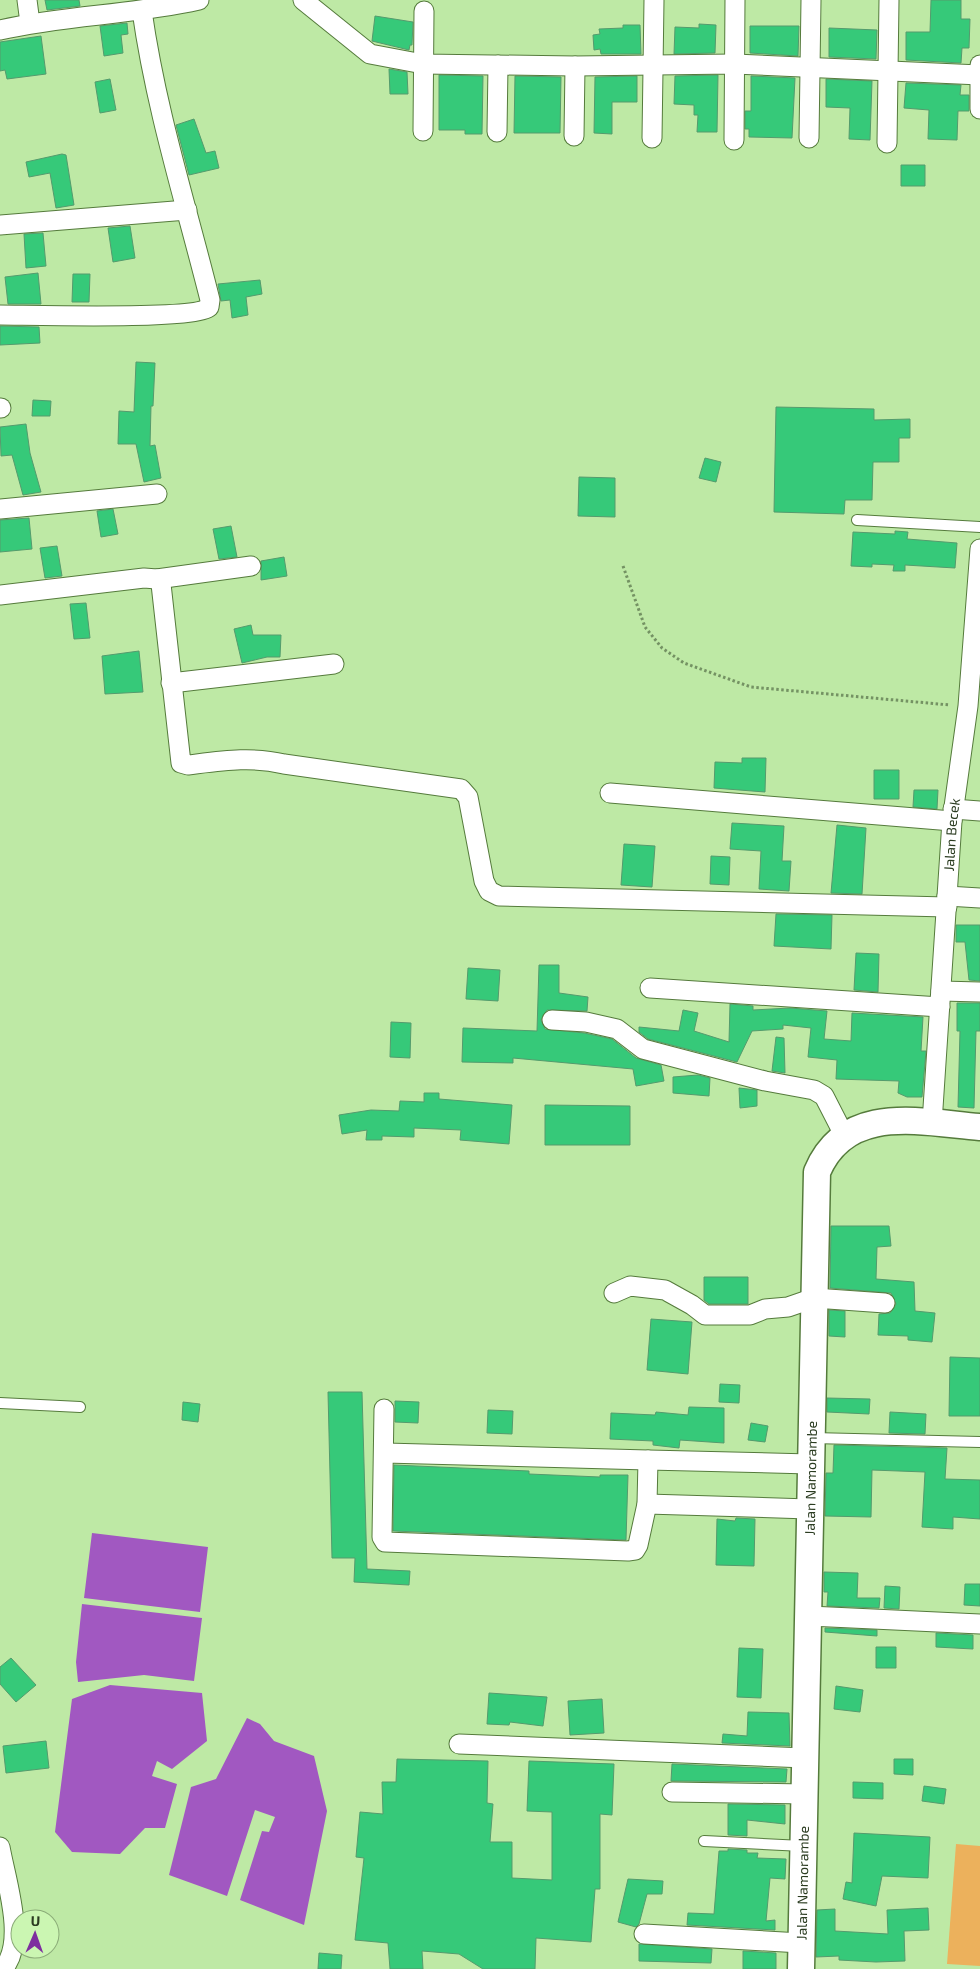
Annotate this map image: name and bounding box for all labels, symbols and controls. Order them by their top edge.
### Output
street label: Jalan Becek [940,797,963,872]
street label: Jalan Namorambe [801,1421,820,1535]
street label: Jalan Namorambe [793,1826,812,1940]
north arrow [10,1909,60,1959]
text: U [30,1912,41,1929]

